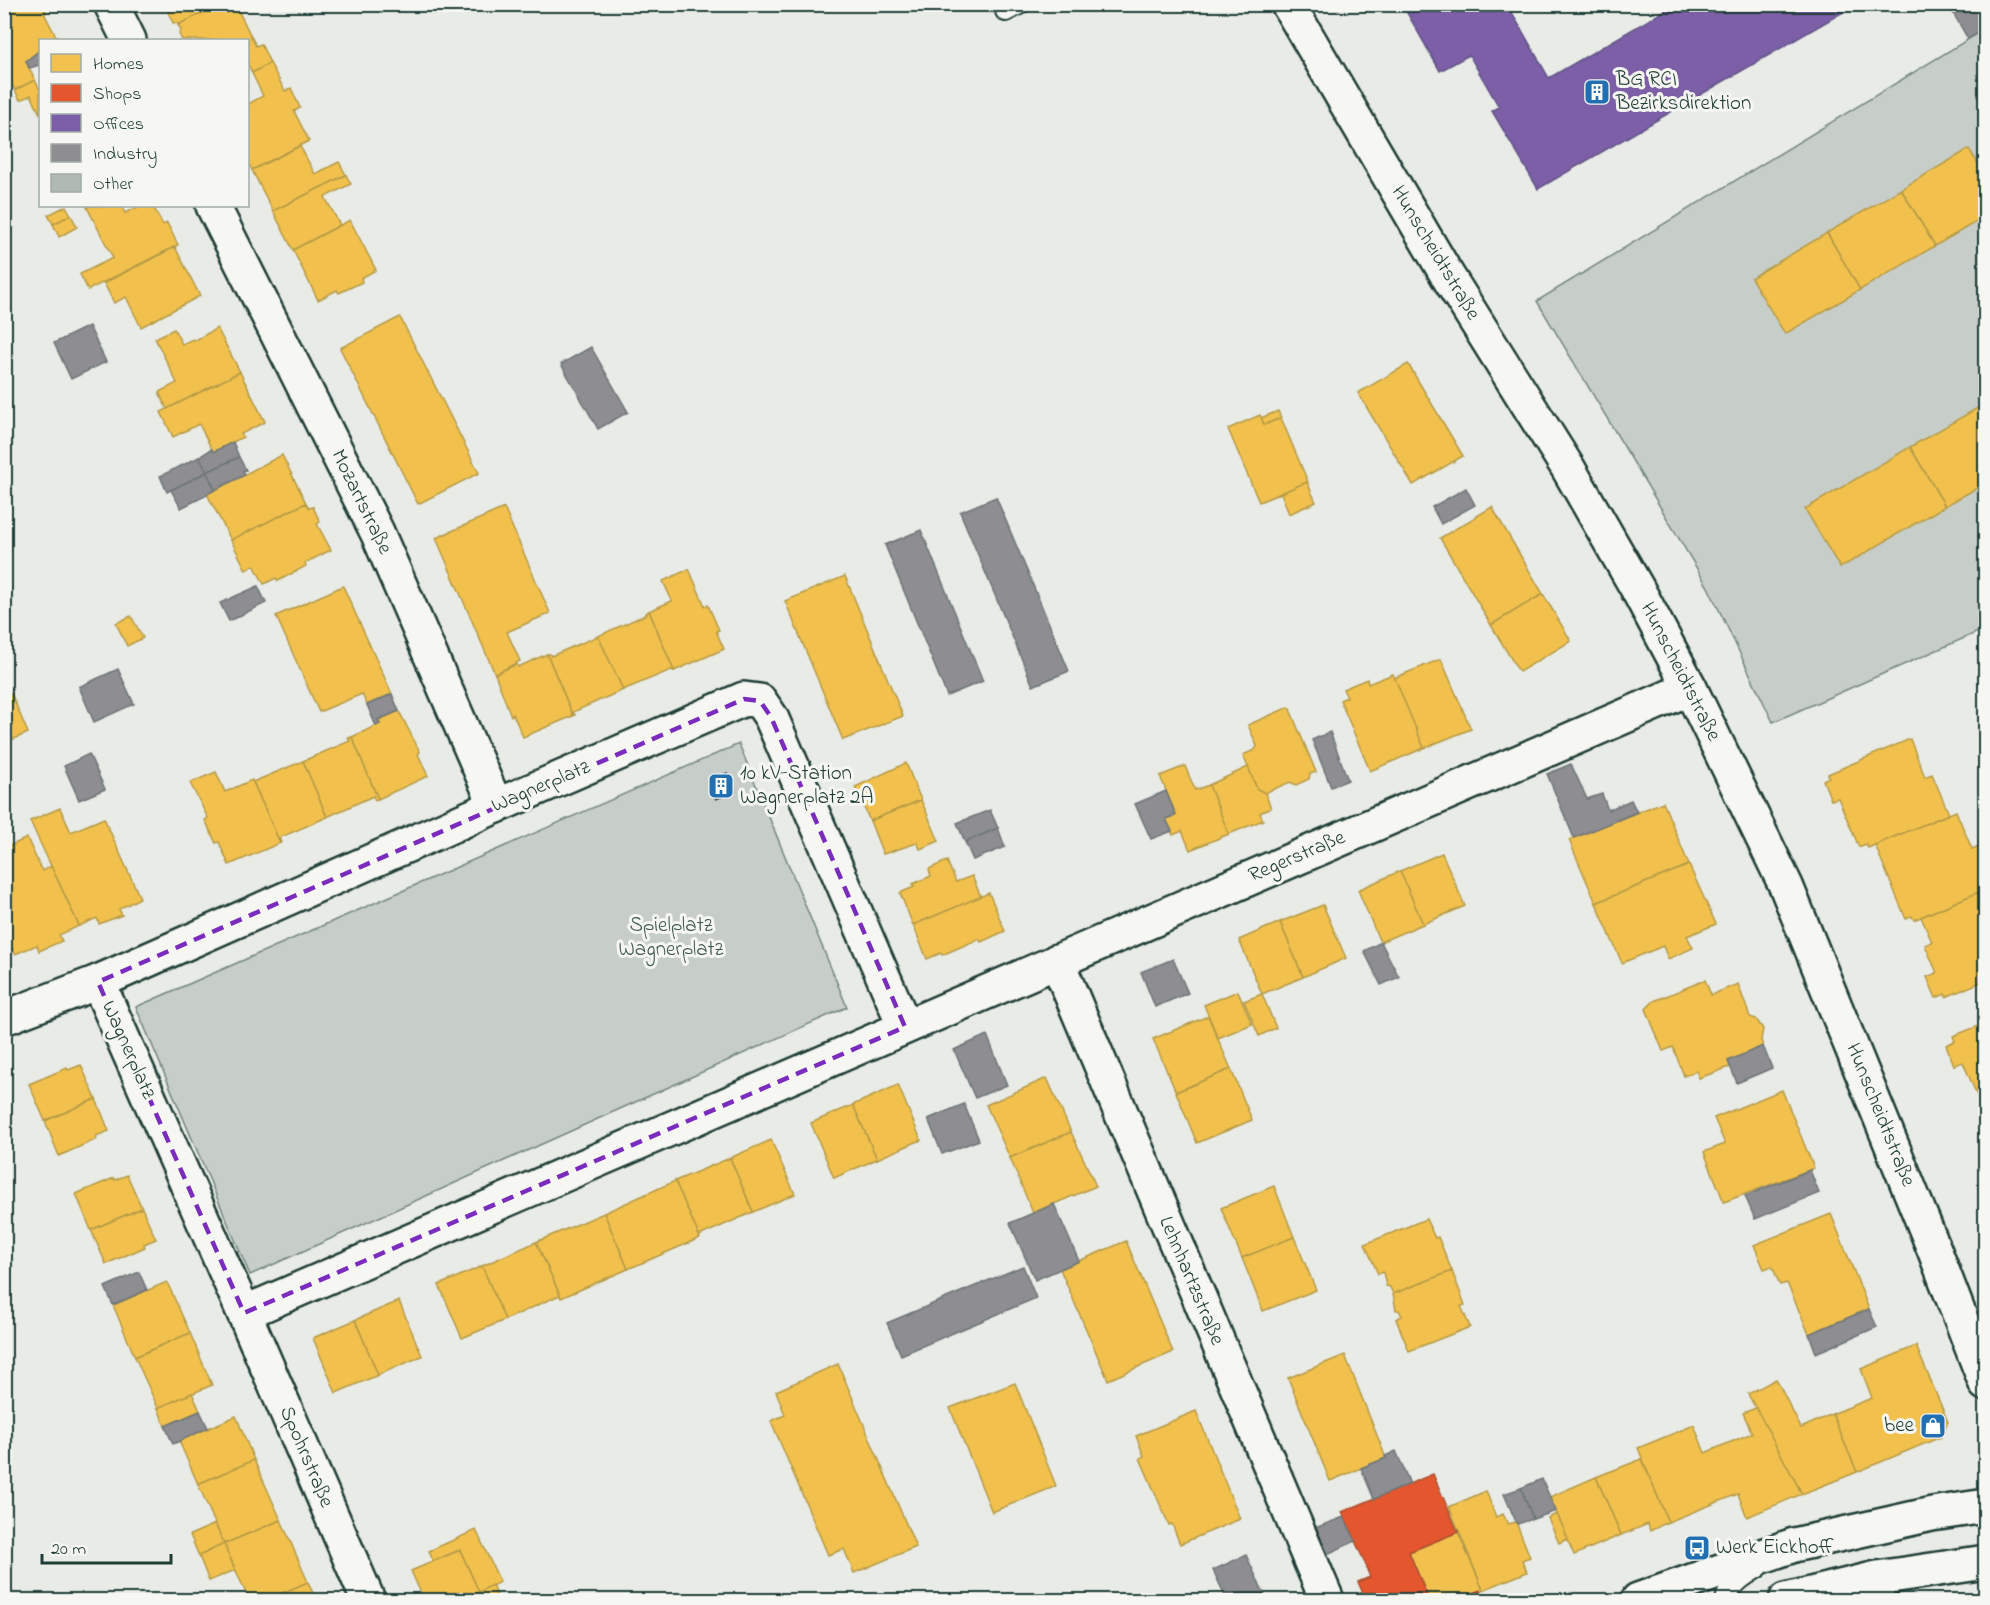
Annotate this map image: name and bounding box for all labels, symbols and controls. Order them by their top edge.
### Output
legend [39,39,249,207]
text: Homes [93,52,144,78]
place label: BG RCI Bezirksdirektion [1615,65,1751,119]
building icon: BG RCI Bezirksdirektion [1582,77,1612,107]
text: Shops [93,82,141,108]
text: Offices [93,112,144,138]
text: Industry [93,142,157,168]
text: Other [93,172,133,198]
street label: Hunscheidtstraße [1383,180,1487,327]
street label: Mozartstraße [323,444,400,560]
street label: Hunscheidtstraße [1632,597,1728,747]
street label: Wagnerplatz [487,753,596,823]
place label: 10 kV-Station Wagnerplatz 2A [740,759,873,815]
building icon: 10 kV-Station Wagnerplatz 2A [706,771,736,801]
street label: Regerstraße [1244,823,1351,893]
park label: Spielplatz Wagnerplatz [619,911,724,967]
street label: Wagnerplatz [91,996,163,1105]
street label: Hunscheidtstraße [1838,1039,1923,1192]
street label: Lehnhartzstraße [1150,1212,1232,1351]
street label: Spohrstraße [271,1402,341,1513]
place label: bee [1884,1411,1915,1441]
shop icon: bee [1918,1411,1948,1441]
scale bar [42,1527,171,1565]
bus stop icon: Werk Eickhoff [1682,1533,1712,1563]
place label: Werk Eickhoff [1716,1533,1835,1563]
text: 20 m [51,1537,86,1563]

